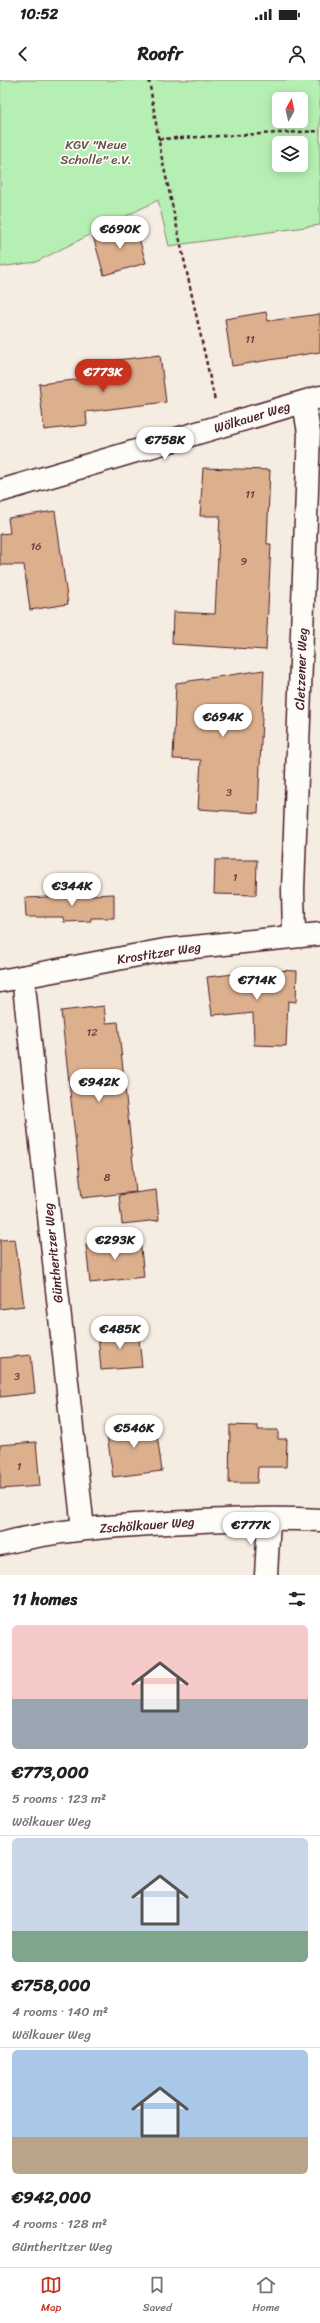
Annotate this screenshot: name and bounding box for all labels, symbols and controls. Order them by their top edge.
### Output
text: 10:52 [20,1,58,27]
text: Roofr [138,38,182,70]
icon: back [12,43,34,65]
icon: person [286,43,308,65]
north arrow [272,92,308,128]
map controls [272,92,308,172]
park label: KGV "Neue Scholle" e.V. [60,133,132,171]
button: layers [272,136,308,172]
pin: €690K [92,216,148,250]
text: €690K [100,217,140,240]
house number: 11 [245,330,255,349]
pin: €773K [75,359,131,393]
text: €773K [84,360,122,383]
street label: Wölkauer Weg [211,394,294,440]
pin: €758K [137,427,193,461]
text: €758K [145,428,185,451]
house number: 11 [245,485,255,504]
house number: 16 [31,537,41,556]
house number: 9 [241,552,248,571]
street label: Cletzener Weg [288,627,314,711]
pin: €694K [195,704,251,738]
text: €694K [203,705,243,728]
house number: 3 [226,783,232,802]
house number: 1 [233,868,238,887]
pin: €344K [44,873,100,907]
text: €344K [52,874,92,897]
street label: Krostitzer Weg [115,935,203,971]
pin: €714K [229,967,285,1001]
text: €714K [238,968,276,991]
house number: 12 [86,1023,98,1042]
pin: €942K [71,1069,127,1103]
text: €942K [79,1070,119,1093]
house number: 8 [104,1168,111,1187]
street label: Güntheritzer Weg [36,1202,70,1304]
pin: €293K [87,1227,143,1261]
text: €293K [95,1228,135,1251]
pin: €485K [92,1316,148,1350]
text: €485K [100,1317,140,1340]
house number: 3 [14,1367,20,1386]
pin: €546K [106,1415,162,1449]
text: €546K [114,1416,154,1439]
house number: 1 [17,1457,22,1476]
street label: Zschölkauer Weg [99,1510,196,1540]
pin: €777K [223,1512,279,1546]
text: €777K [232,1513,270,1536]
text: 11 homes [12,1584,77,1614]
icon: filters [286,1588,308,1610]
icon: home [124,1651,196,1723]
text: €773,000 [12,1757,89,1787]
text: 5 rooms · 123 m² [12,1787,106,1810]
text: Wölkauer Weg [12,1810,91,1833]
icon: home [124,1864,196,1936]
text: €758,000 [12,1970,90,2000]
text: 4 rooms · 140 m² [12,2000,108,2023]
text: Wölkauer Weg [12,2023,91,2046]
icon: home [124,2076,196,2148]
text: €942,000 [12,2182,91,2212]
text: 4 rooms · 128 m² [12,2212,107,2235]
text: Güntheritzer Weg [12,2235,112,2258]
tab: Map [40,2274,62,2317]
tab: Saved [143,2274,172,2317]
tab: Home [252,2274,280,2317]

